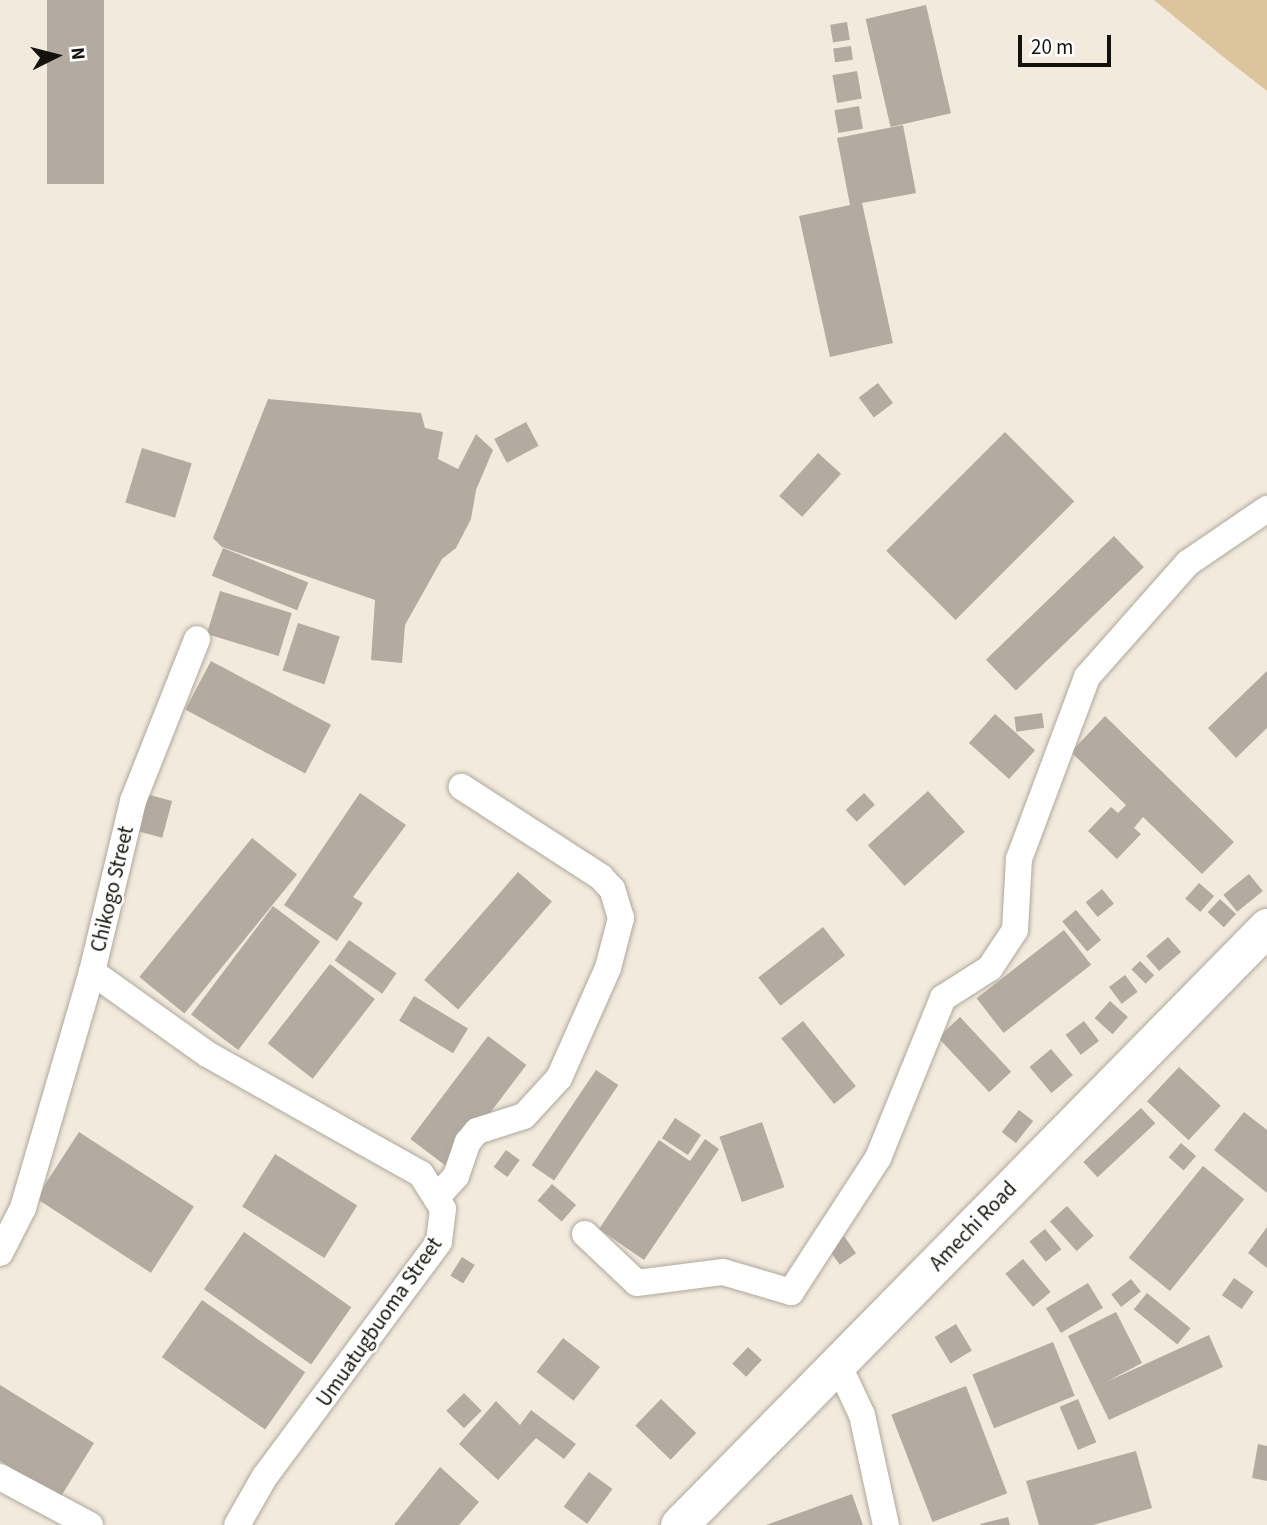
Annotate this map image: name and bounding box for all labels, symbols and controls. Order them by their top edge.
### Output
north arrow [21,21,91,91]
scale bar [1022,21,1115,65]
text: 20 m [1031,32,1073,62]
text: N [63,46,91,61]
street label: Chikogo Street [85,824,139,954]
street label: Amechi Road [924,1176,1022,1276]
street label: Umuatugbuoma Street [311,1232,447,1412]

